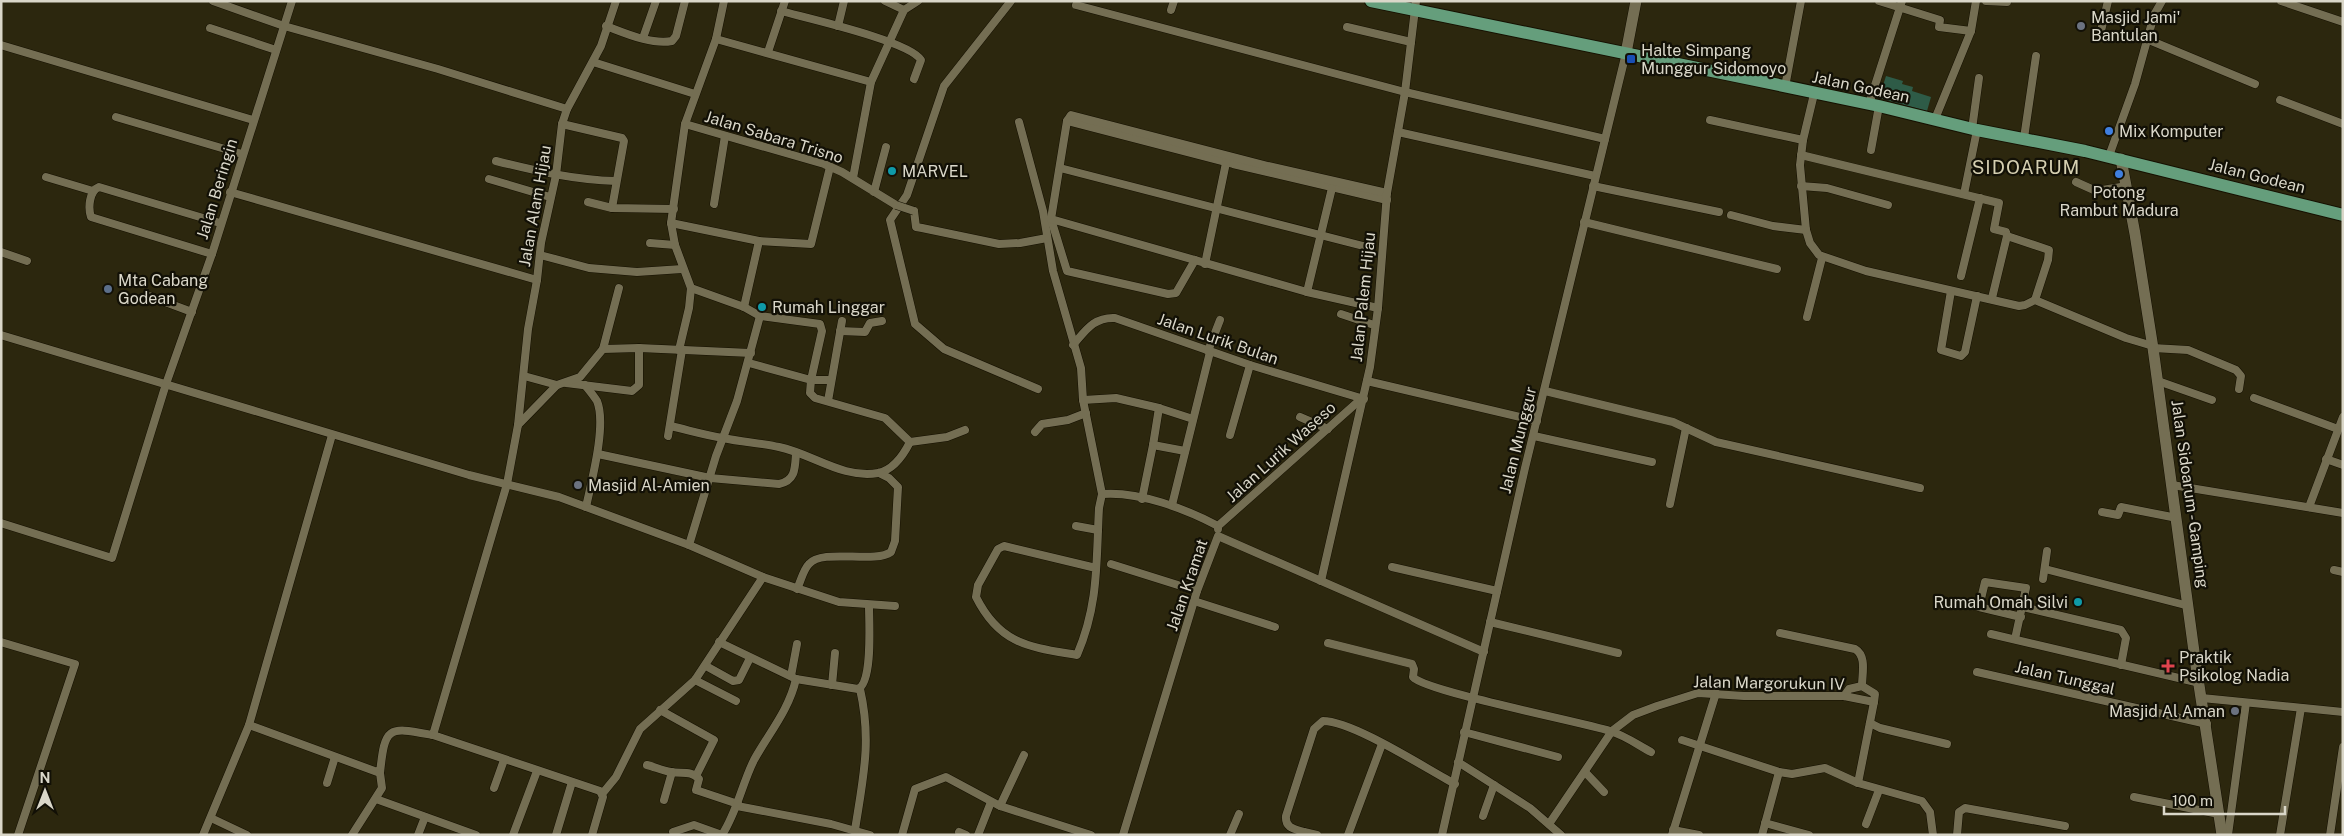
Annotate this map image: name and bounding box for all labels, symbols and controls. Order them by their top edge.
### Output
place label: Masjid Jami' Bantulan [2091,8,2180,45]
marker: Masjid Jami' Bantulan [2075,20,2087,32]
place label: Halte Simpang Munggur Sidomoyo [1641,41,1786,78]
marker: Halte Simpang Munggur Sidomoyo [1625,53,1637,65]
street label: Jalan Godean [1811,67,1911,107]
street label: Jalan Sabara Trisno [702,107,846,167]
place label: Mix Komputer [2119,122,2224,141]
marker: Mix Komputer [2103,125,2115,137]
street label: Jalan Beringin [193,136,241,242]
street label: Jalan Alam Hijau [515,144,555,268]
street label: Jalan Godean [2207,155,2307,197]
district label: SIDOARUM [1972,156,2080,178]
place label: MARVEL [902,162,968,181]
marker: MARVEL [886,165,898,177]
marker: Potong Rambut Madura [2113,168,2125,180]
place label: Potong Rambut Madura [2060,183,2178,220]
street label: Jalan Palem Hijau [1347,231,1379,363]
place label: Mta Cabang Godean [118,271,208,308]
marker: Mta Cabang Godean [102,283,114,295]
place label: Rumah Linggar [772,298,885,317]
marker: Rumah Linggar [756,301,768,313]
street label: Jalan Lurik Bulan [1155,309,1281,369]
street label: Jalan Munggur [1496,384,1540,496]
street label: Jalan Lurik Waseso [1222,398,1340,506]
street label: Jalan Sidoarum - Gamping [2167,399,2213,589]
place label: Masjid Al-Amien [588,476,710,495]
marker: Masjid Al-Amien [572,479,584,491]
street label: Jalan Kramat [1162,536,1212,634]
place label: Rumah Omah Silvi [1933,593,2068,612]
marker: Rumah Omah Silvi [2072,596,2084,608]
place label: Praktik Psikolog Nadia [2179,648,2289,685]
street label: Jalan Tunggal [2013,657,2117,699]
marker: Praktik Psikolog Nadia [2161,659,2175,673]
street label: Jalan Margorukun IV [1693,672,1845,694]
place label: Masjid Al Aman [2109,702,2225,721]
marker: Masjid Al Aman [2229,705,2241,717]
north arrow [20,766,70,816]
text: N [40,770,50,786]
scale bar [2164,784,2285,816]
text: 100 m [2172,792,2213,809]

